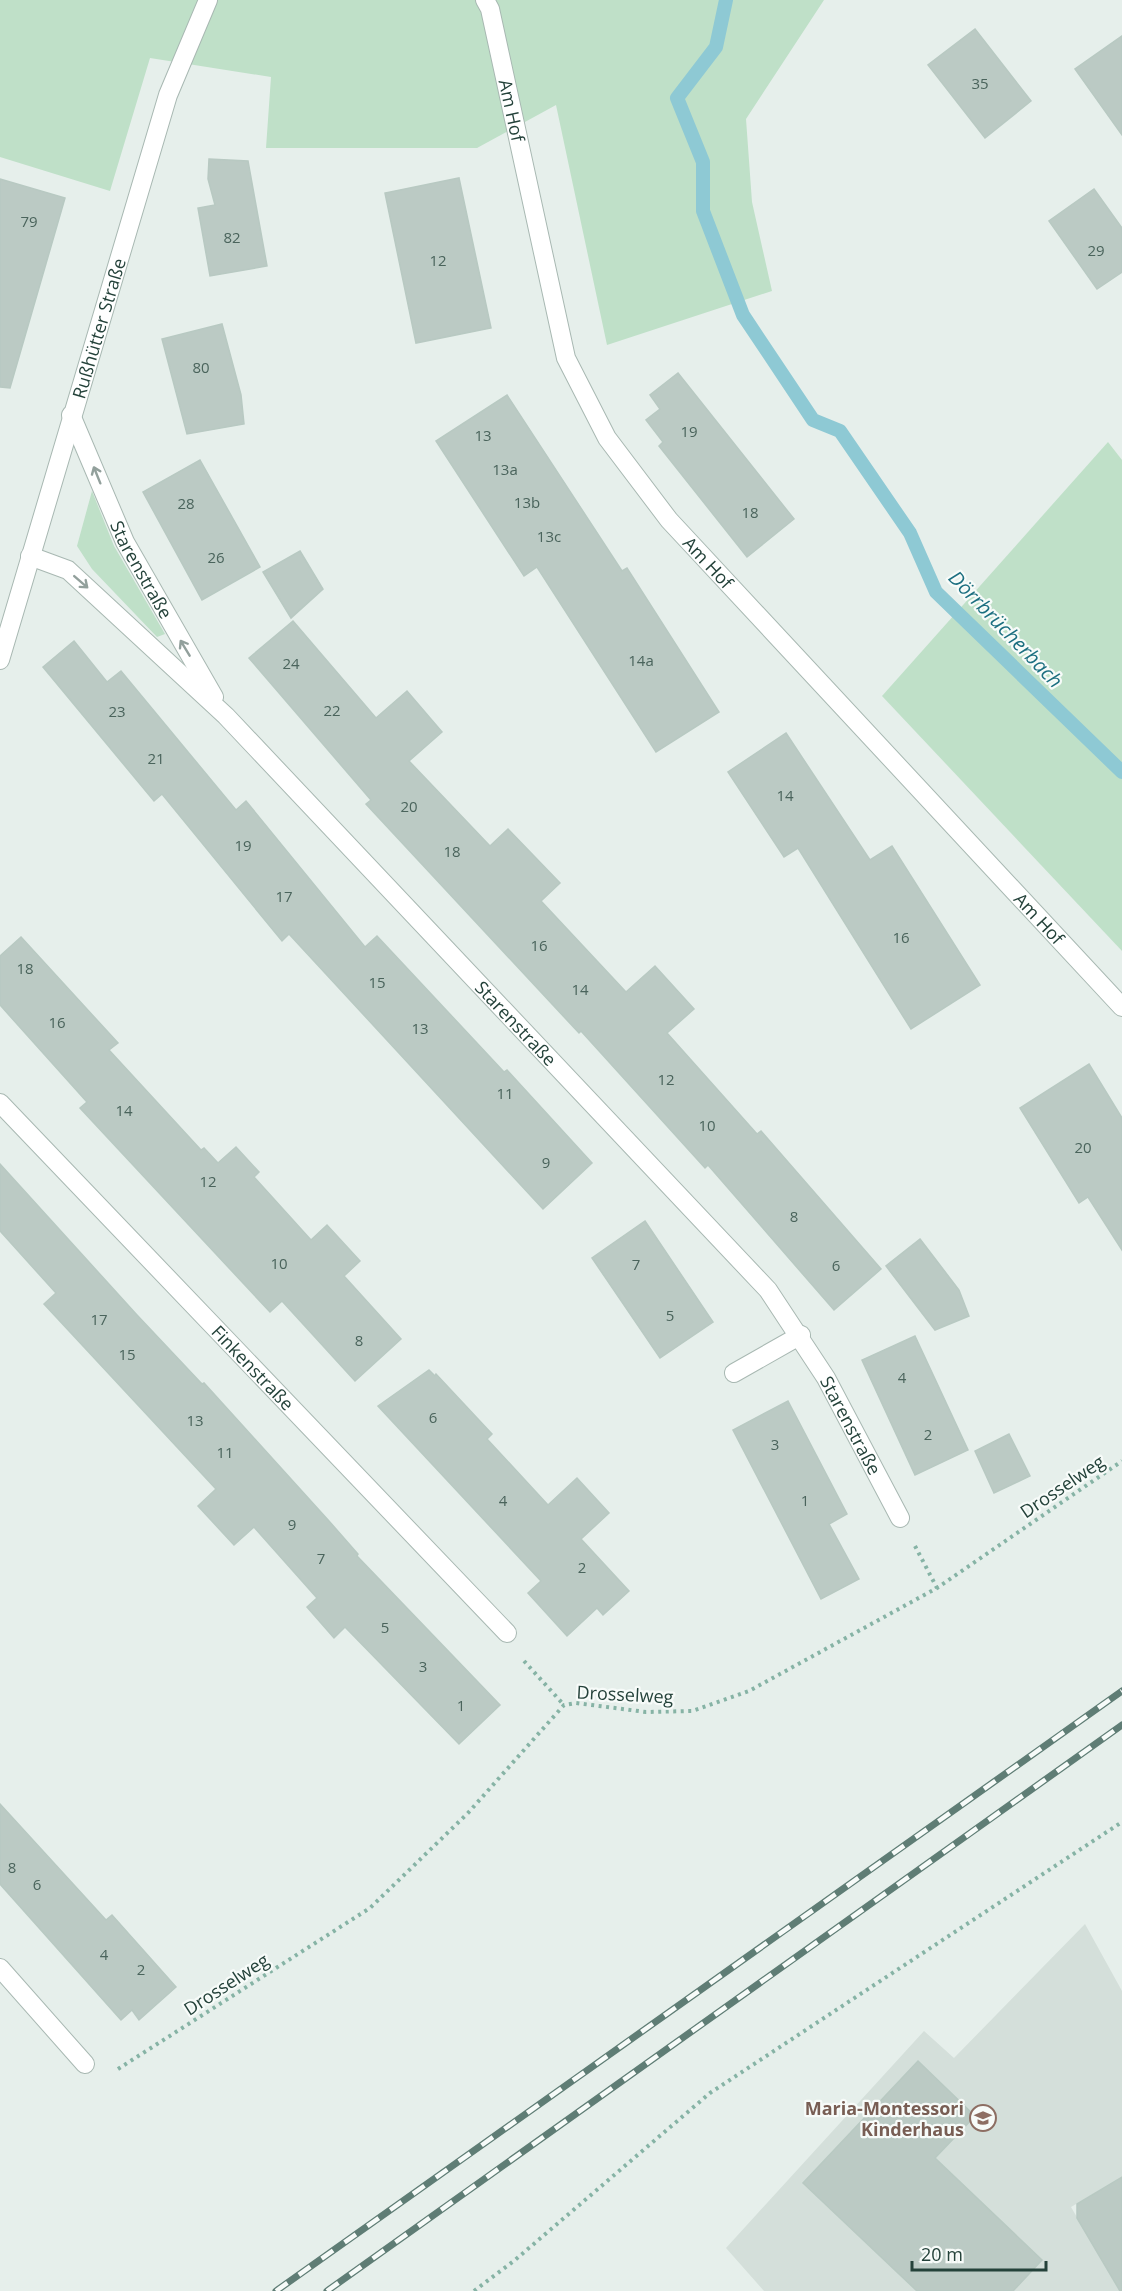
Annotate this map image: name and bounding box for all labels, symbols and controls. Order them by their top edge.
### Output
house number: 35 [971,73,989,93]
street label: Am Hof [494,77,531,145]
house number: 79 [20,211,38,231]
house number: 82 [223,227,241,247]
house number: 29 [1087,240,1105,260]
house number: 12 [429,250,447,270]
street label: Rußhütter Straße [66,255,131,401]
house number: 80 [192,357,210,377]
house number: 19 [680,421,698,441]
house number: 13 [474,425,492,445]
house number: 13a [492,459,518,479]
one-way arrow [91,466,102,484]
house number: 13b [514,492,540,512]
house number: 28 [177,493,195,513]
house number: 18 [741,502,759,522]
street label: Starenstraße [105,517,178,623]
house number: 13c [537,526,561,546]
street label: Am Hof [678,531,739,594]
house number: 26 [207,547,225,567]
water label: Dörrbrücherbach [943,564,1069,694]
one-way arrow [74,575,89,589]
one-way arrow [179,640,191,657]
house number: 14a [628,650,654,670]
house number: 24 [282,653,300,673]
house number: 22 [323,700,341,720]
house number: 23 [108,701,126,721]
house number: 21 [147,748,165,768]
house number: 14 [776,785,794,805]
house number: 20 [400,796,418,816]
house number: 19 [234,835,252,855]
house number: 18 [443,841,461,861]
house number: 17 [275,886,293,906]
street label: Am Hof [1009,887,1070,950]
house number: 16 [892,927,910,947]
house number: 16 [530,935,548,955]
house number: 18 [16,958,34,978]
house number: 15 [368,972,386,992]
street label: Starenstraße [470,975,562,1071]
house number: 14 [571,979,589,999]
house number: 16 [48,1012,66,1032]
house number: 13 [411,1018,429,1038]
house number: 12 [657,1069,675,1089]
house number: 11 [496,1083,514,1103]
house number: 14 [115,1100,133,1120]
house number: 10 [698,1115,716,1135]
house number: 20 [1074,1137,1092,1157]
house number: 9 [542,1152,550,1172]
house number: 12 [199,1171,217,1191]
house number: 8 [790,1206,798,1226]
house number: 10 [270,1253,288,1273]
house number: 7 [632,1254,640,1274]
house number: 6 [832,1255,840,1275]
house number: 5 [666,1305,674,1325]
house number: 17 [90,1309,108,1329]
street label: Finkenstraße [207,1320,299,1415]
house number: 8 [355,1330,363,1350]
house number: 15 [118,1344,136,1364]
house number: 4 [898,1367,907,1387]
street label: Starenstraße [815,1372,887,1479]
house number: 6 [429,1407,437,1427]
house number: 13 [186,1410,204,1430]
house number: 2 [924,1424,932,1444]
house number: 3 [771,1434,779,1454]
house number: 11 [216,1442,234,1462]
street label: Drosselweg [1015,1449,1109,1523]
house number: 4 [499,1490,508,1510]
house number: 1 [801,1490,809,1510]
house number: 9 [288,1514,296,1534]
house number: 7 [317,1548,325,1568]
house number: 2 [578,1557,586,1577]
house number: 5 [381,1617,389,1637]
house number: 3 [419,1656,427,1676]
street label: Drosselweg [576,1679,674,1709]
house number: 1 [457,1695,465,1715]
house number: 8 [8,1857,16,1877]
house number: 6 [33,1874,41,1894]
house number: 4 [100,1944,109,1964]
street label: Drosselweg [179,1947,273,2020]
house number: 2 [137,1959,145,1979]
place label: Maria-Montessori Kinderhaus [805,2096,964,2141]
school or university icon: Maria-Montessori Kinderhaus [968,2103,998,2133]
scale bar [912,2234,1046,2272]
text: 20 m [921,2242,963,2266]

